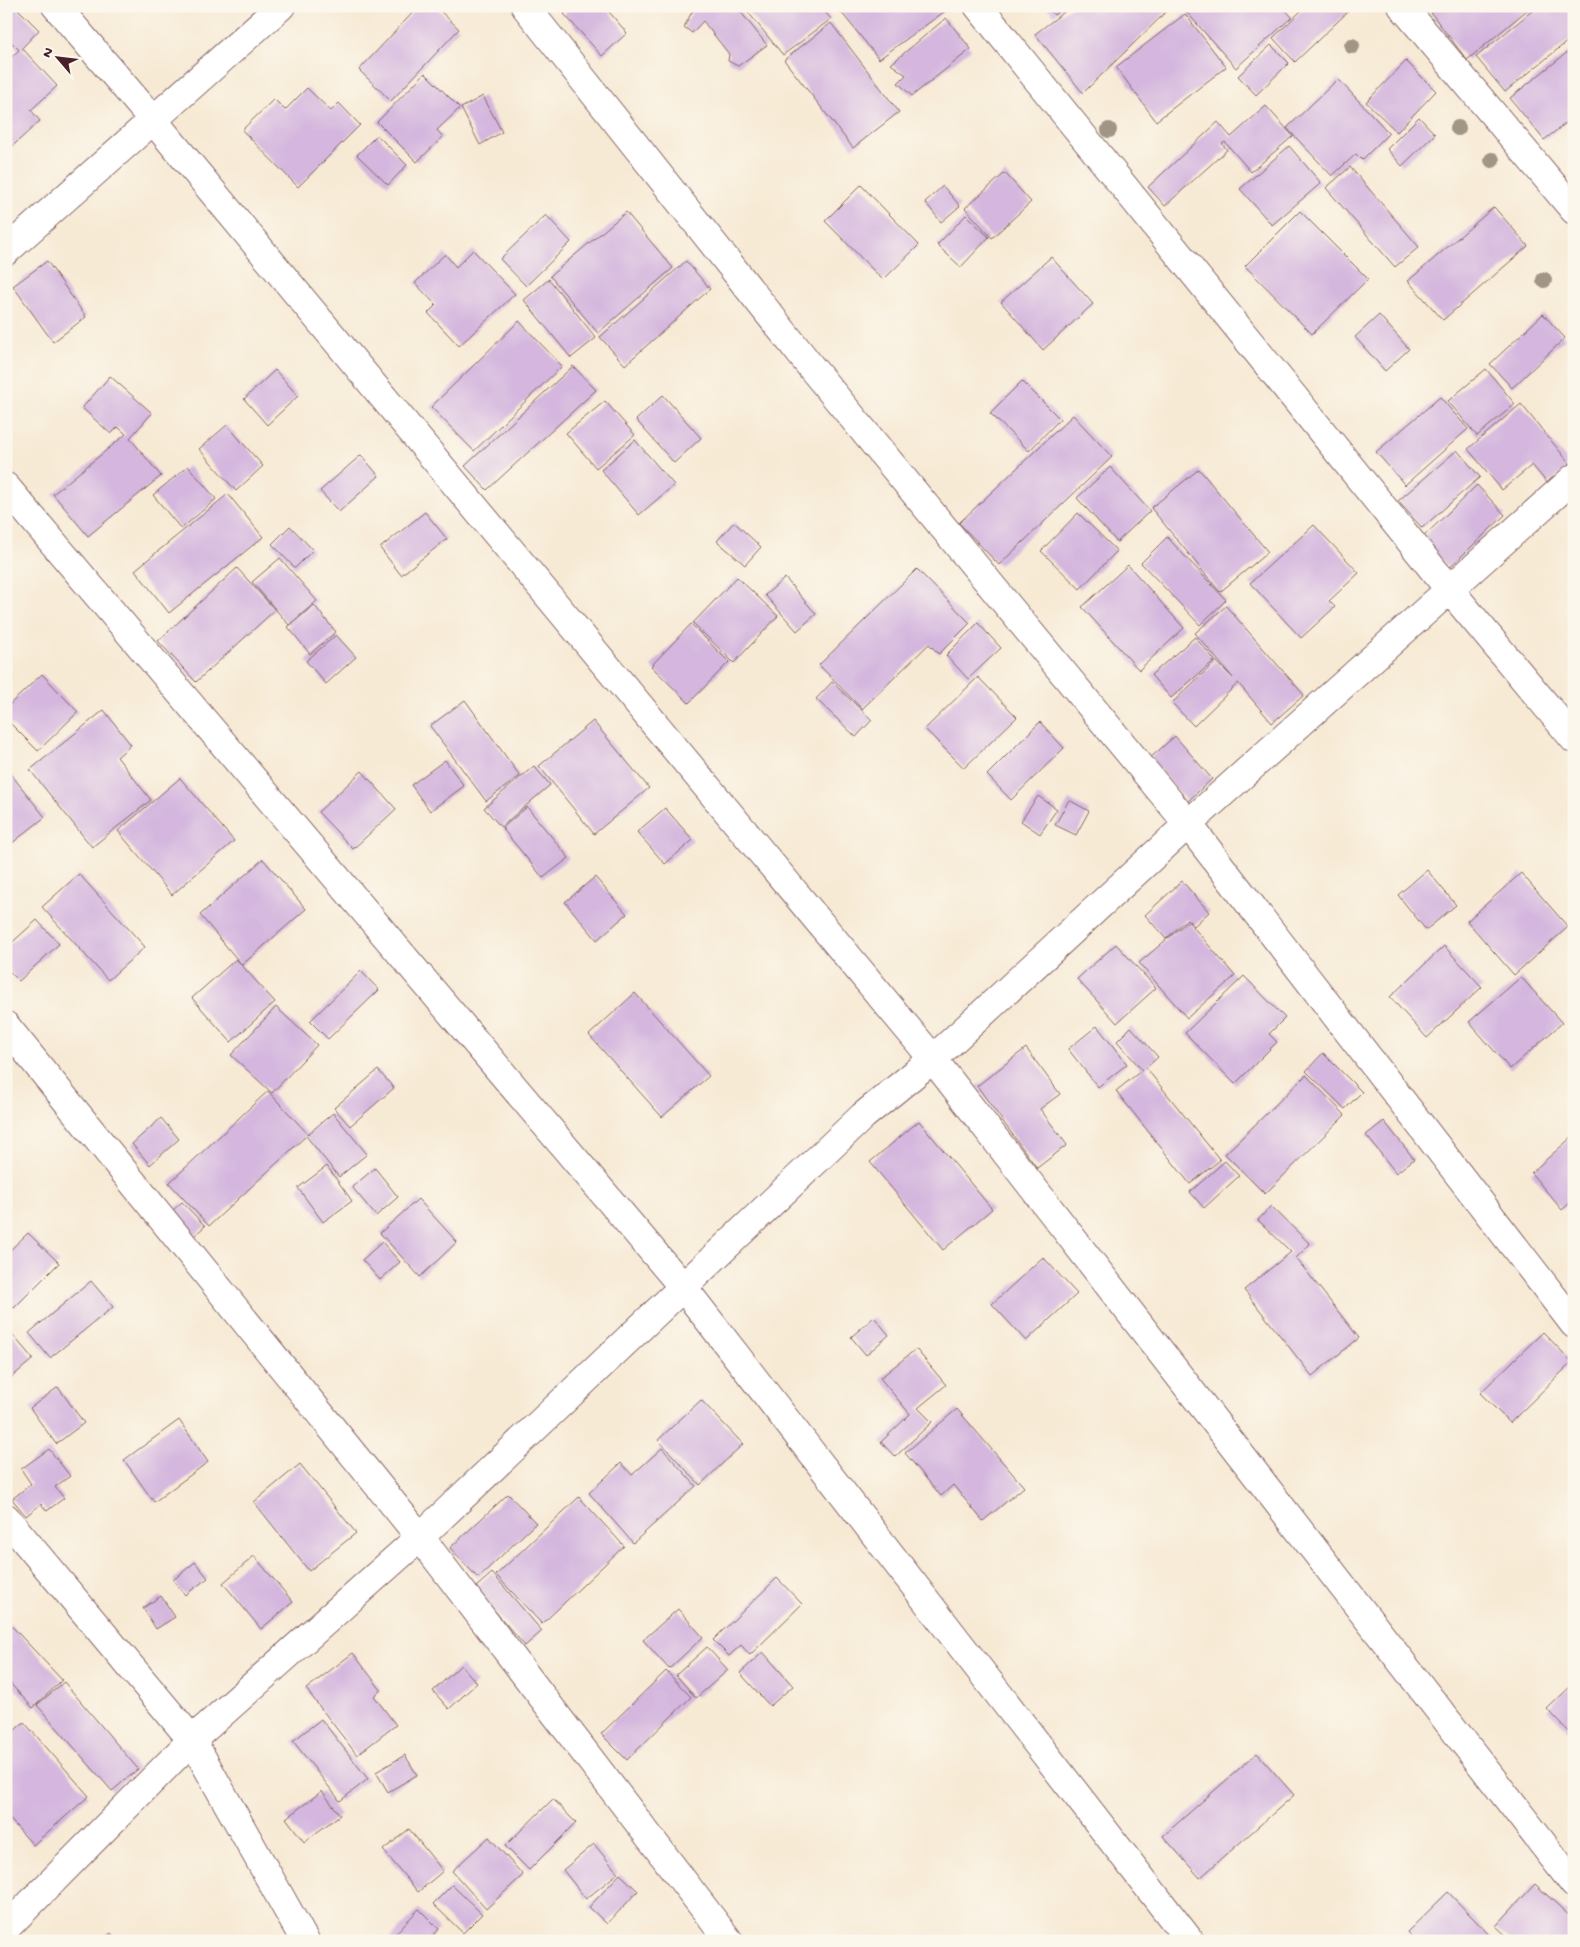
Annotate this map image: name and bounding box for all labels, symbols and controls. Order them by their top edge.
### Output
north arrow [32,32,82,82]
text: N [39,45,58,61]

